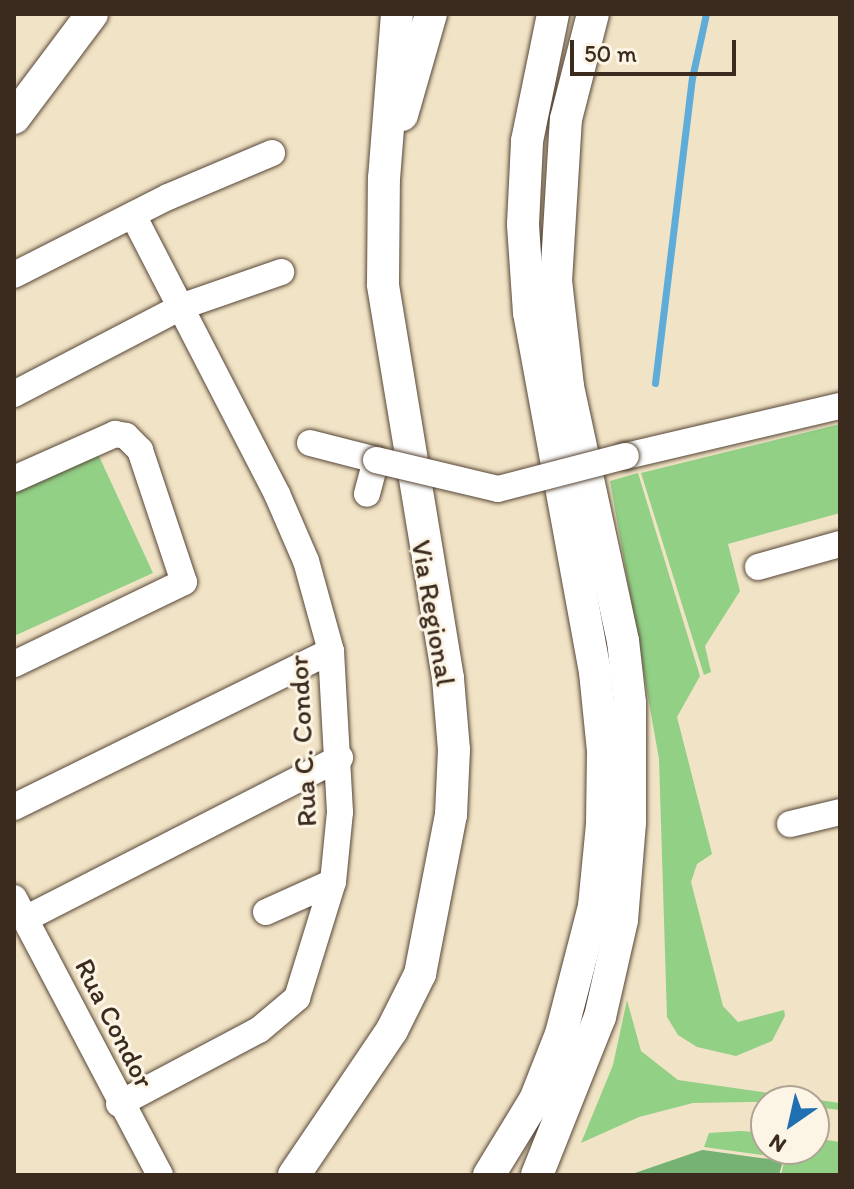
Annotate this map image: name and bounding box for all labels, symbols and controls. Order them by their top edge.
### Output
scale bar [574,24,740,74]
text: 50 m [584,39,637,68]
street label: Via Regional [405,538,463,688]
street label: Rua C. Condor [281,654,323,828]
street label: Rua Condor [68,953,162,1093]
north arrow [750,1085,830,1165]
text: N [764,1128,791,1159]

